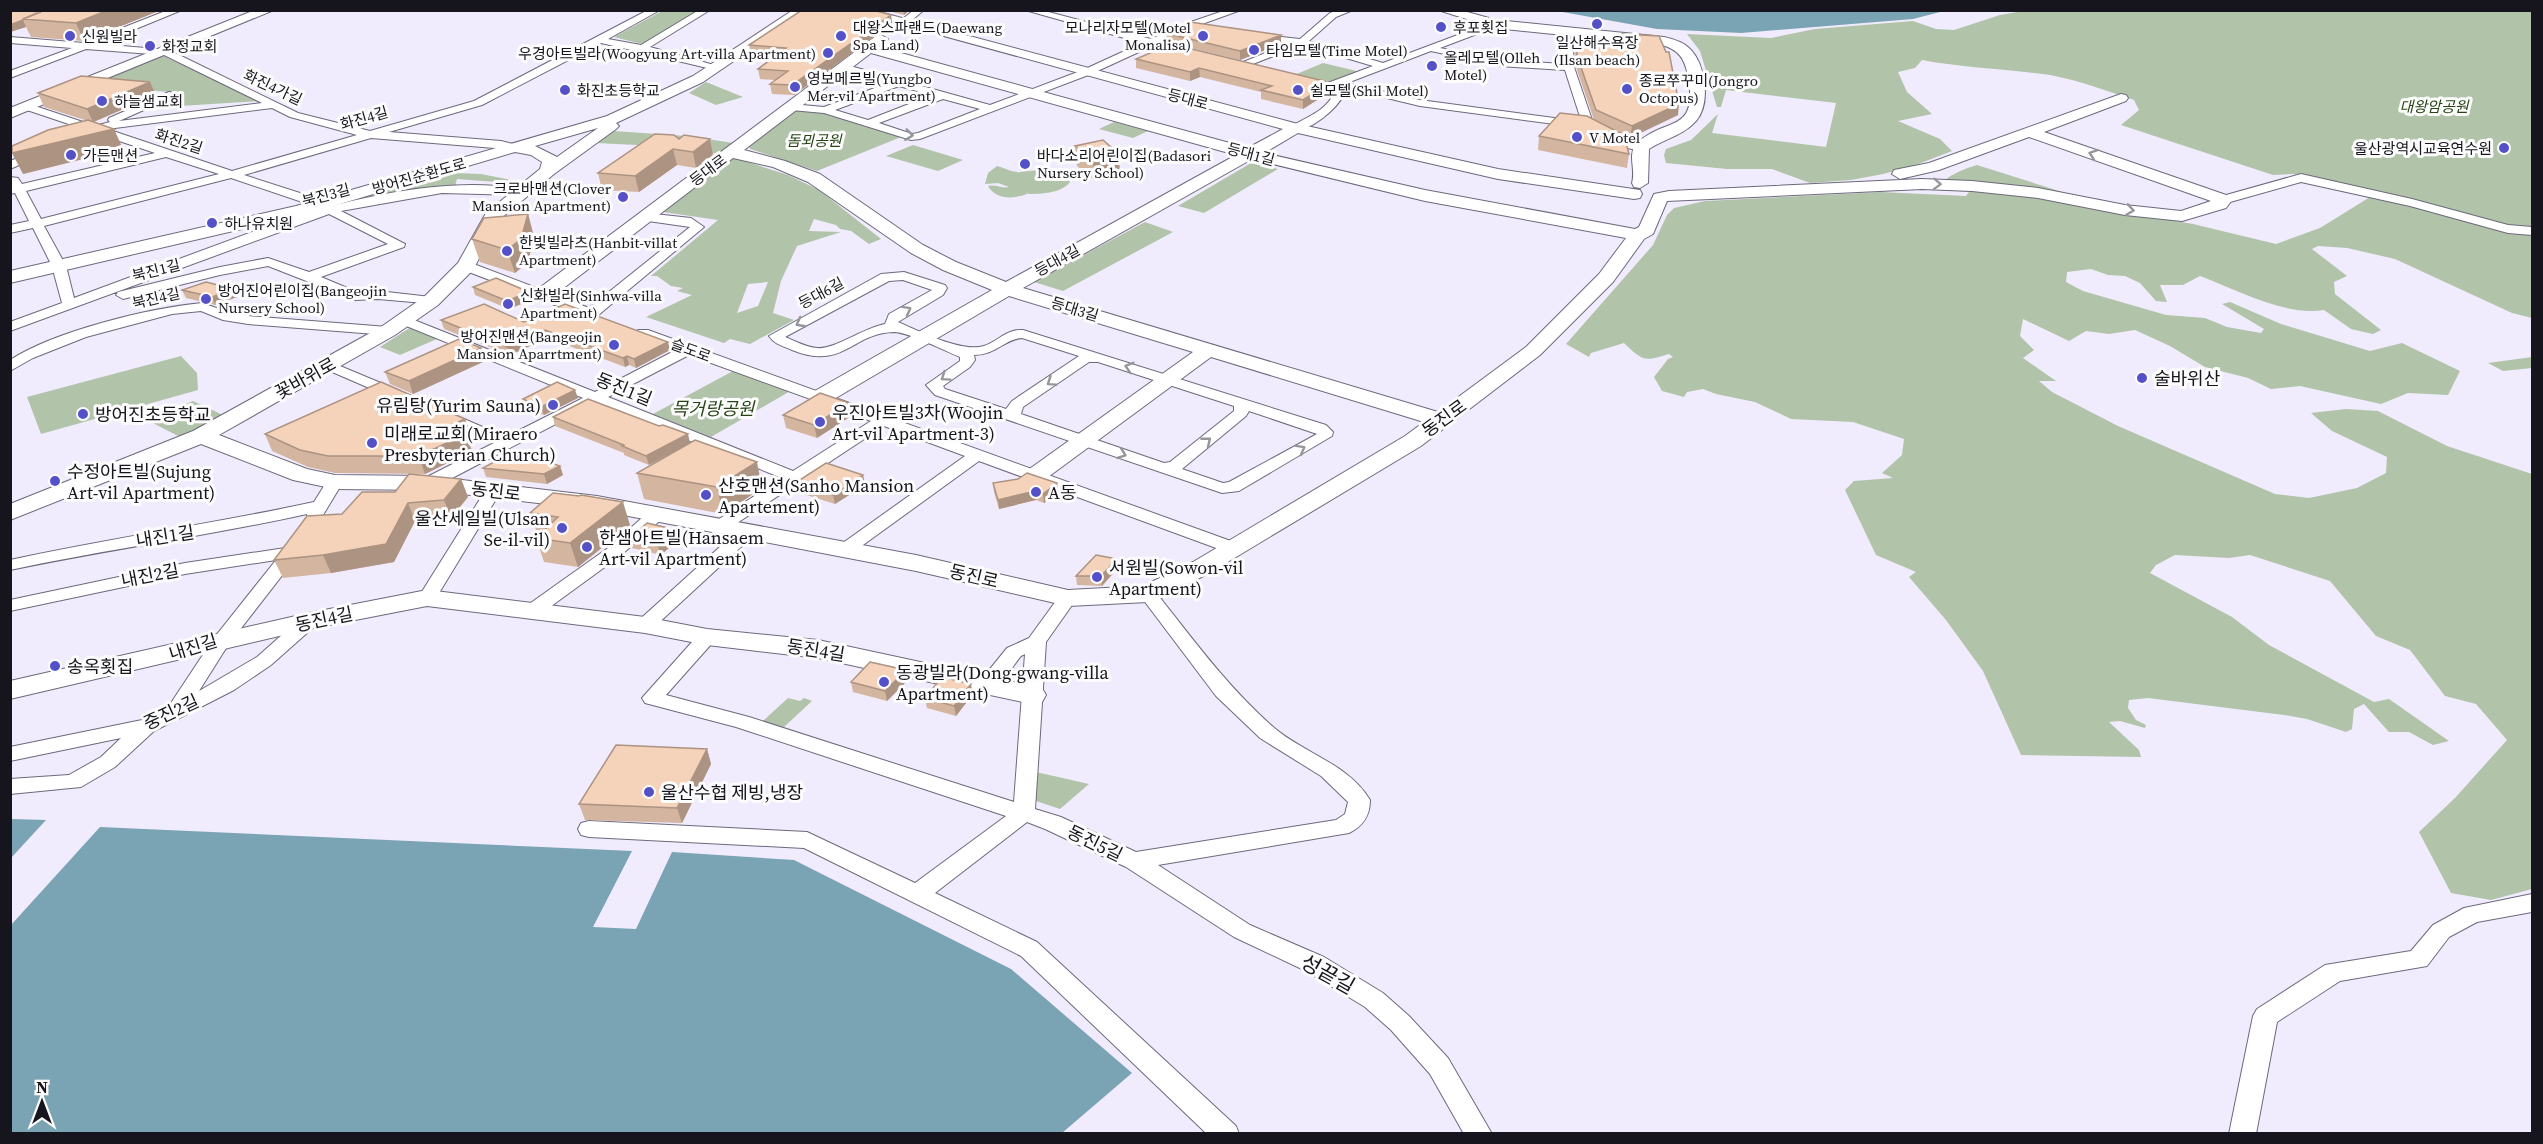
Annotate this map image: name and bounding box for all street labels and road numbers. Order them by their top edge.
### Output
street label: 화진4가길 [240,64,306,110]
street label: 등대로 [1165,83,1211,115]
street label: 화진4길 [338,101,390,135]
street label: 화진2길 [152,123,206,159]
street label: 등대1길 [1225,138,1277,170]
street label: 등대로 [685,149,731,191]
street label: 방어진순환도로 [370,153,468,199]
street label: 북진3길 [300,179,352,211]
street label: 등대4길 [1031,239,1083,281]
street label: 북진1길 [130,254,182,286]
street label: 등대6길 [794,272,848,314]
street label: 북진4길 [130,282,182,314]
street label: 등대3길 [1049,292,1101,326]
street label: 슬도로 [668,333,714,367]
street label: 꽃바위로 [270,351,340,405]
street label: 동진1길 [592,366,656,412]
street label: 동진로 [1417,393,1471,443]
street label: 동진로 [470,476,522,506]
street label: 내진1길 [134,519,196,553]
street label: 내진2길 [119,557,181,593]
street label: 동진로 [947,558,1001,594]
street label: 동진4길 [293,601,355,637]
street label: 내진길 [166,628,220,666]
street label: 동진4길 [785,633,847,667]
street label: 중진2길 [139,688,203,736]
street label: 동진5길 [1063,819,1127,867]
street label: 성끝길 [1296,947,1360,1001]

